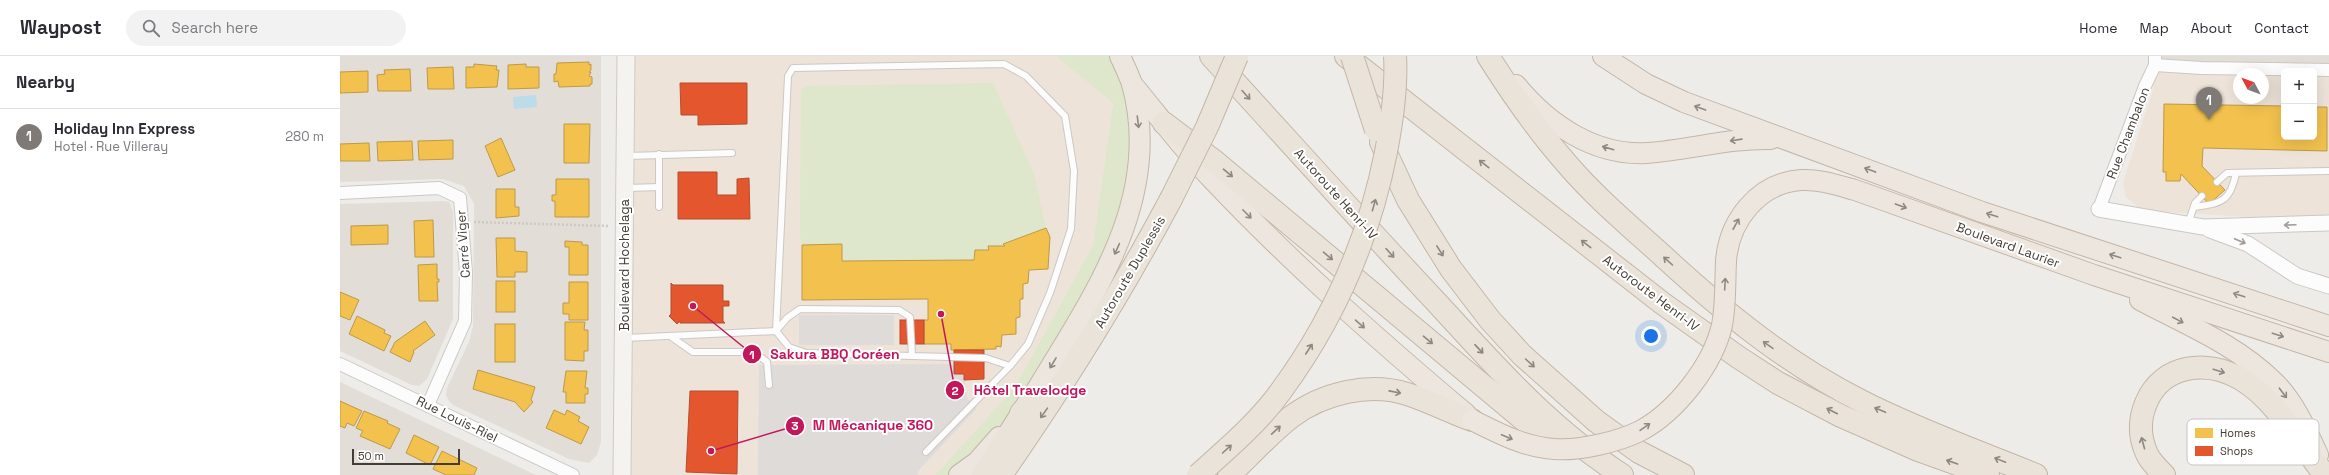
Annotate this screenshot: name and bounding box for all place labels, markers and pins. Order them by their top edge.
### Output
pin: 1 [2196,87,2222,120]
callout: Sakura BBQ Coréen [742,341,907,367]
callout: Hôtel Travelodge [945,377,1094,403]
callout: M Mécanique 360 [785,413,941,439]

